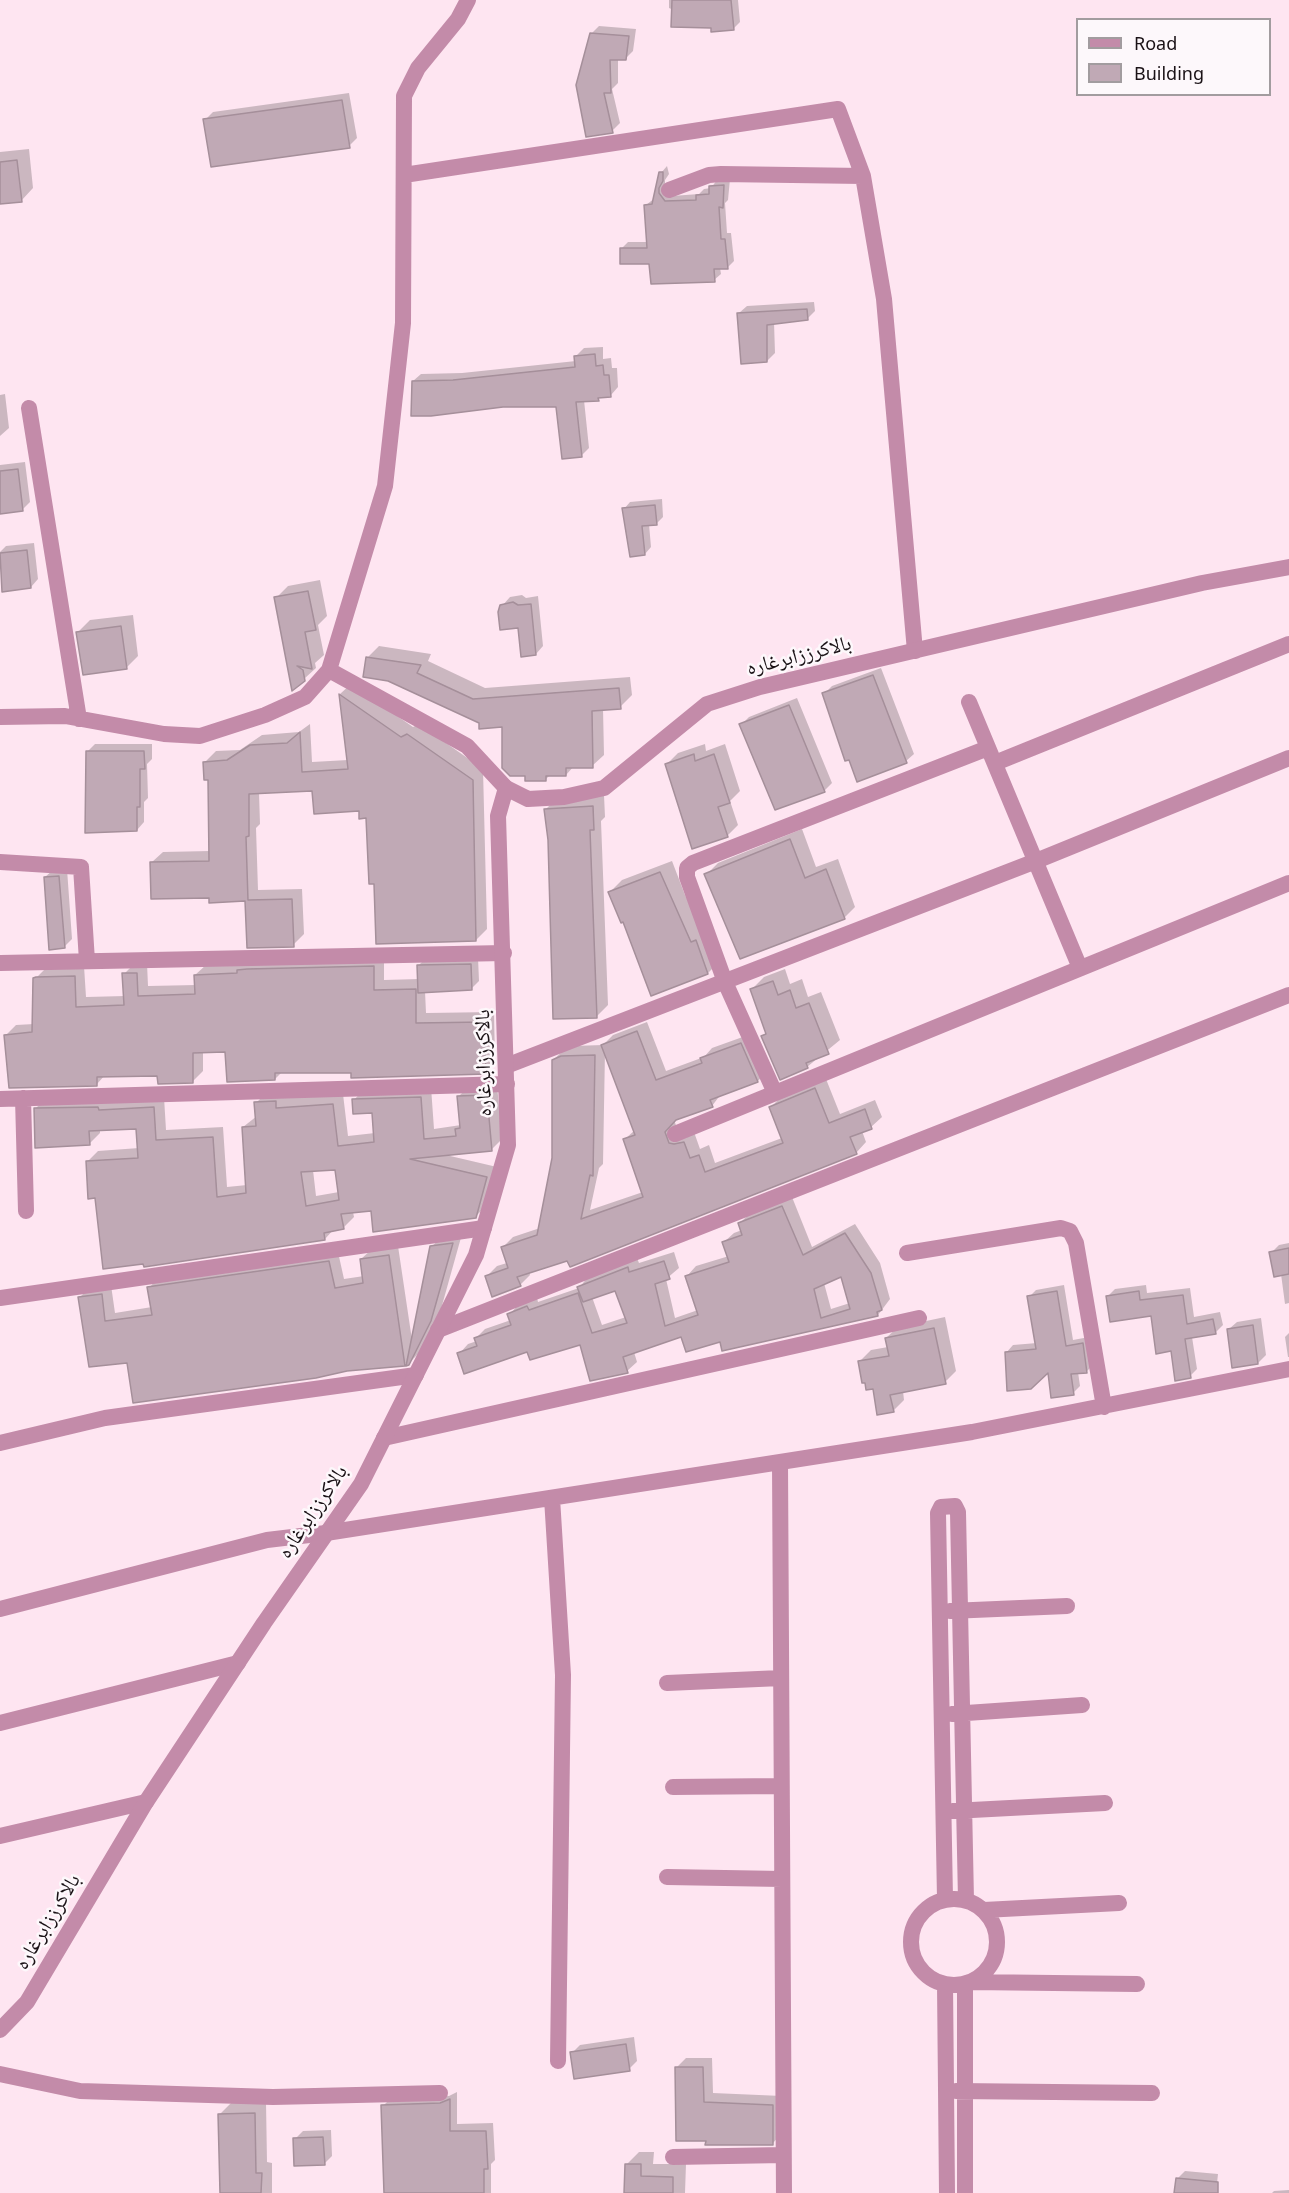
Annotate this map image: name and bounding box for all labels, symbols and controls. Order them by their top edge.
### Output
legend [1076,18,1271,96]
text: Road [1134,31,1177,55]
text: Building [1134,61,1204,85]
street label: بالاکرززابرغاره [744,631,854,681]
street label: بالاکرززابرغاره [470,1009,498,1117]
street label: بالاکرززابرغاره [273,1461,353,1563]
street label: بالاکرززابرغاره [10,1870,86,1974]

